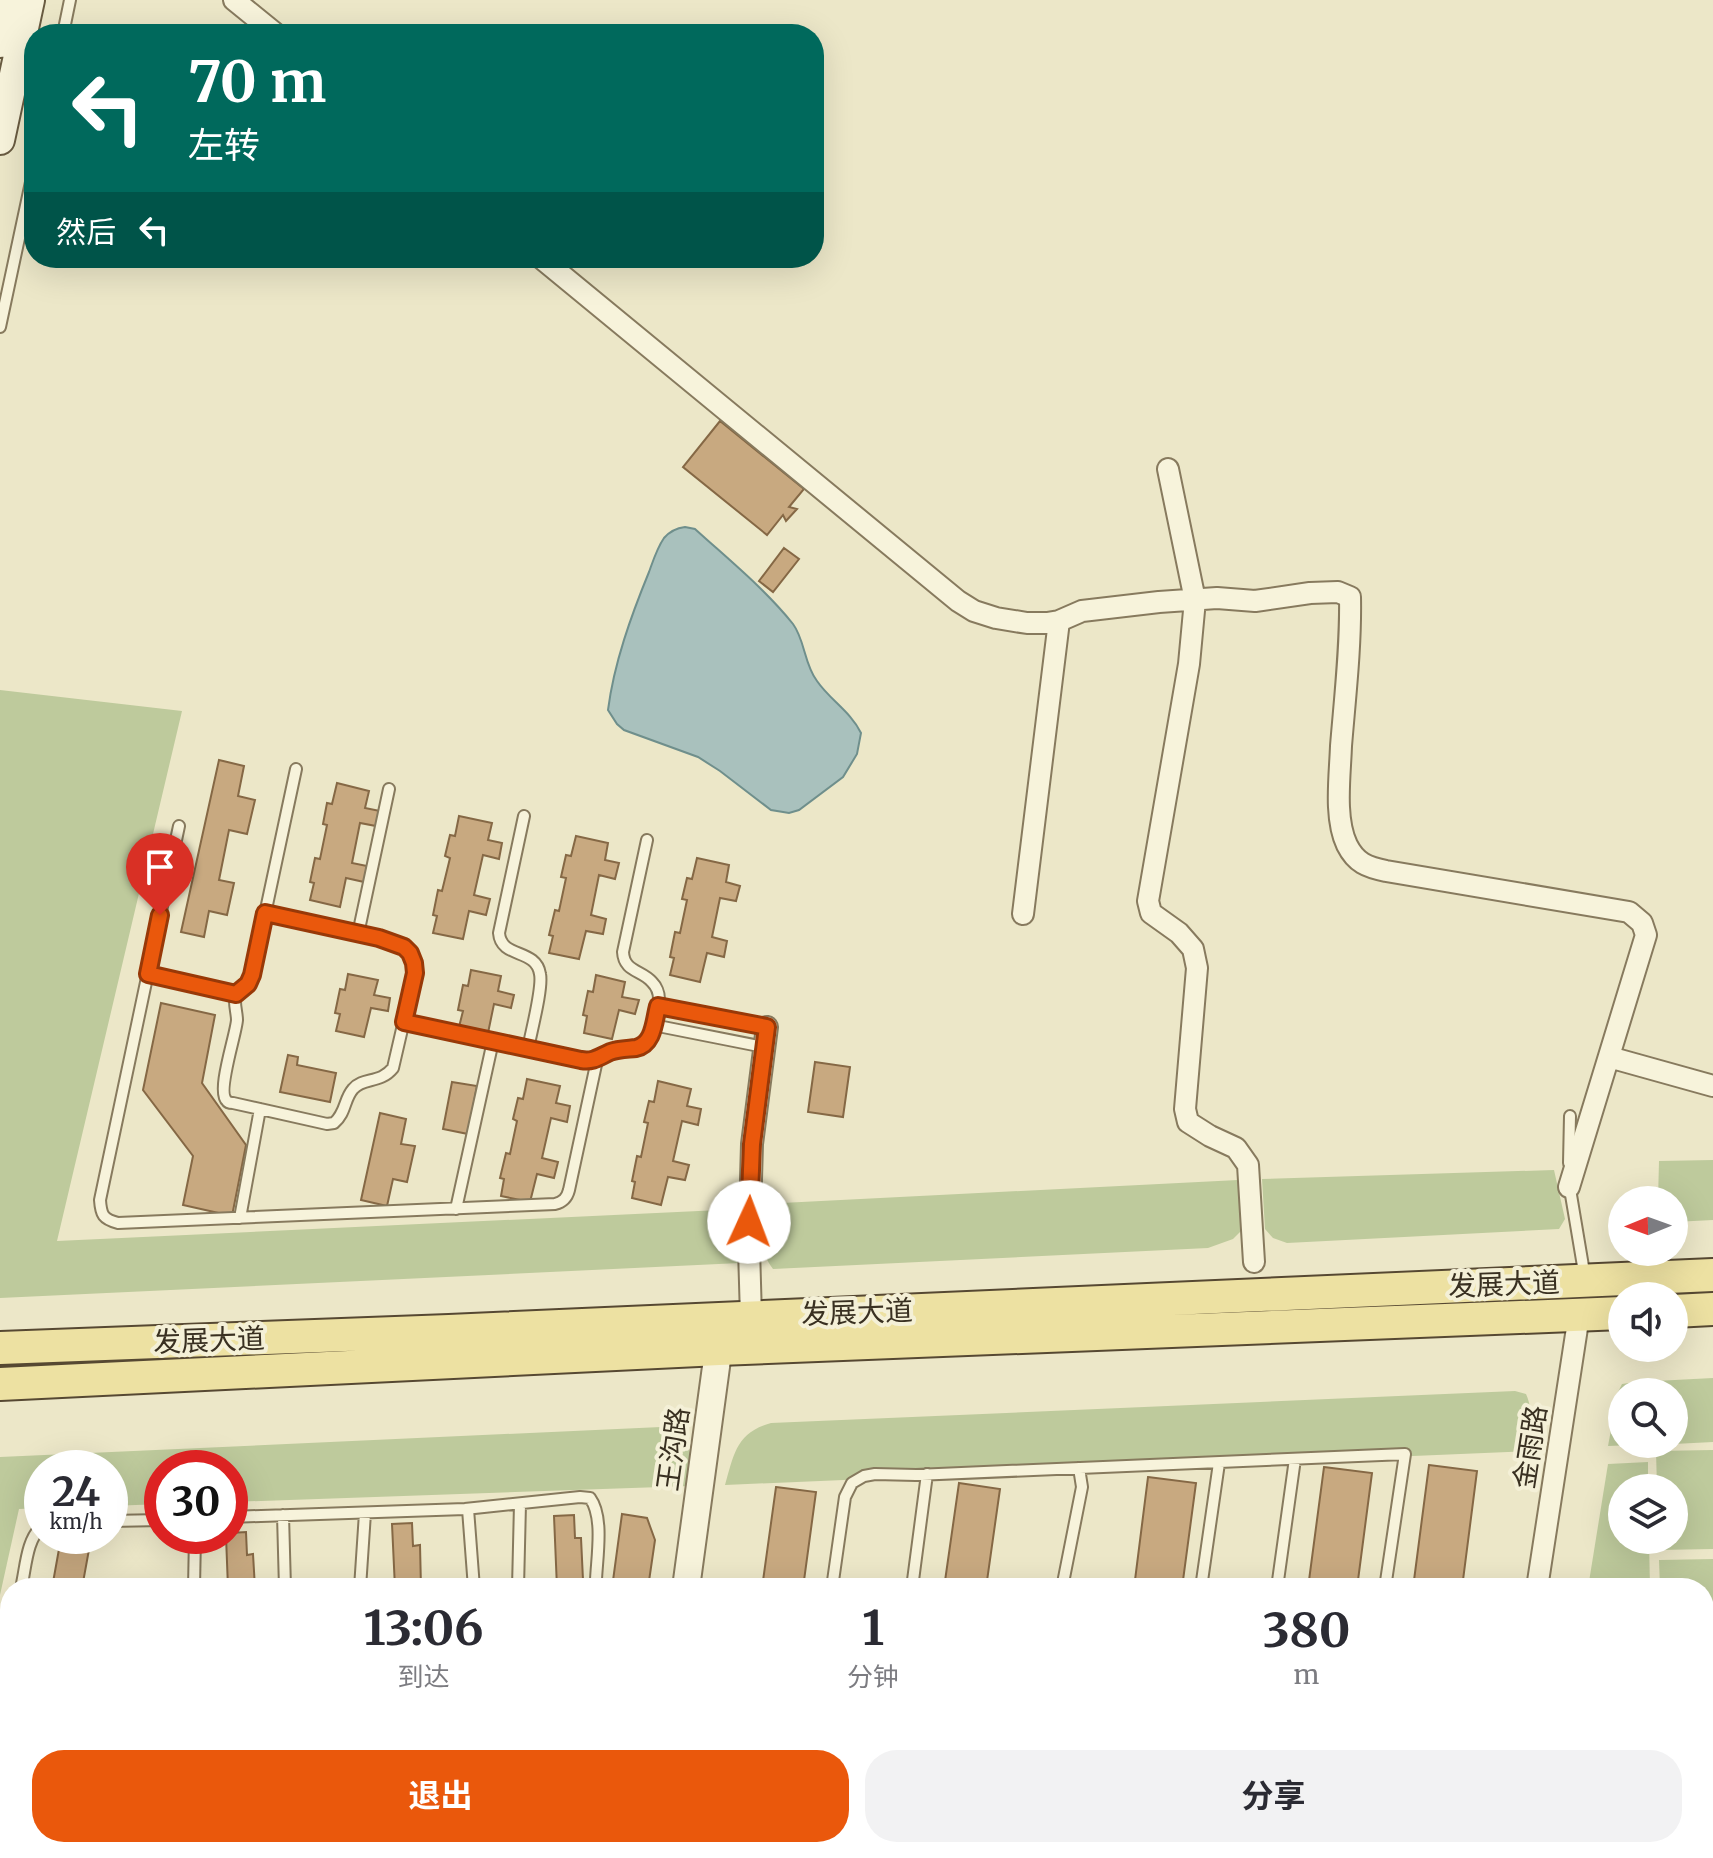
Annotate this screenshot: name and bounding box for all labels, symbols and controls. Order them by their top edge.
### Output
text: 70 m [188,47,326,117]
icon: left [56,56,160,160]
text: 左转 [188,123,260,168]
icon: left [132,208,176,252]
text: 然后 [56,213,116,251]
pin [126,833,194,915]
icon: arrive [138,845,182,889]
position arrow [707,1180,791,1264]
north arrow [1608,1186,1688,1266]
map controls [1608,1186,1688,1554]
street label: 发展大道 [1447,1264,1561,1304]
button: sound [1608,1282,1688,1362]
street label: 发展大道 [800,1292,914,1332]
street label: 发展大道 [152,1320,266,1360]
button: search [1608,1378,1688,1458]
street label: 金雨路 [1506,1403,1554,1491]
street label: 王沟路 [649,1405,697,1493]
speed limit sign: 30 [144,1450,248,1554]
text: 24 [52,1467,100,1517]
button: layers [1608,1474,1688,1554]
text: km/h [50,1509,102,1534]
text: 13:06 [363,1598,484,1658]
text: 1 [862,1598,884,1658]
text: 380 [1262,1600,1351,1660]
text: m [1294,1658,1319,1691]
text: 到达 [397,1660,450,1693]
text: 分钟 [847,1660,899,1693]
button: 退出 [32,1750,849,1842]
button: 分享 [865,1750,1682,1842]

